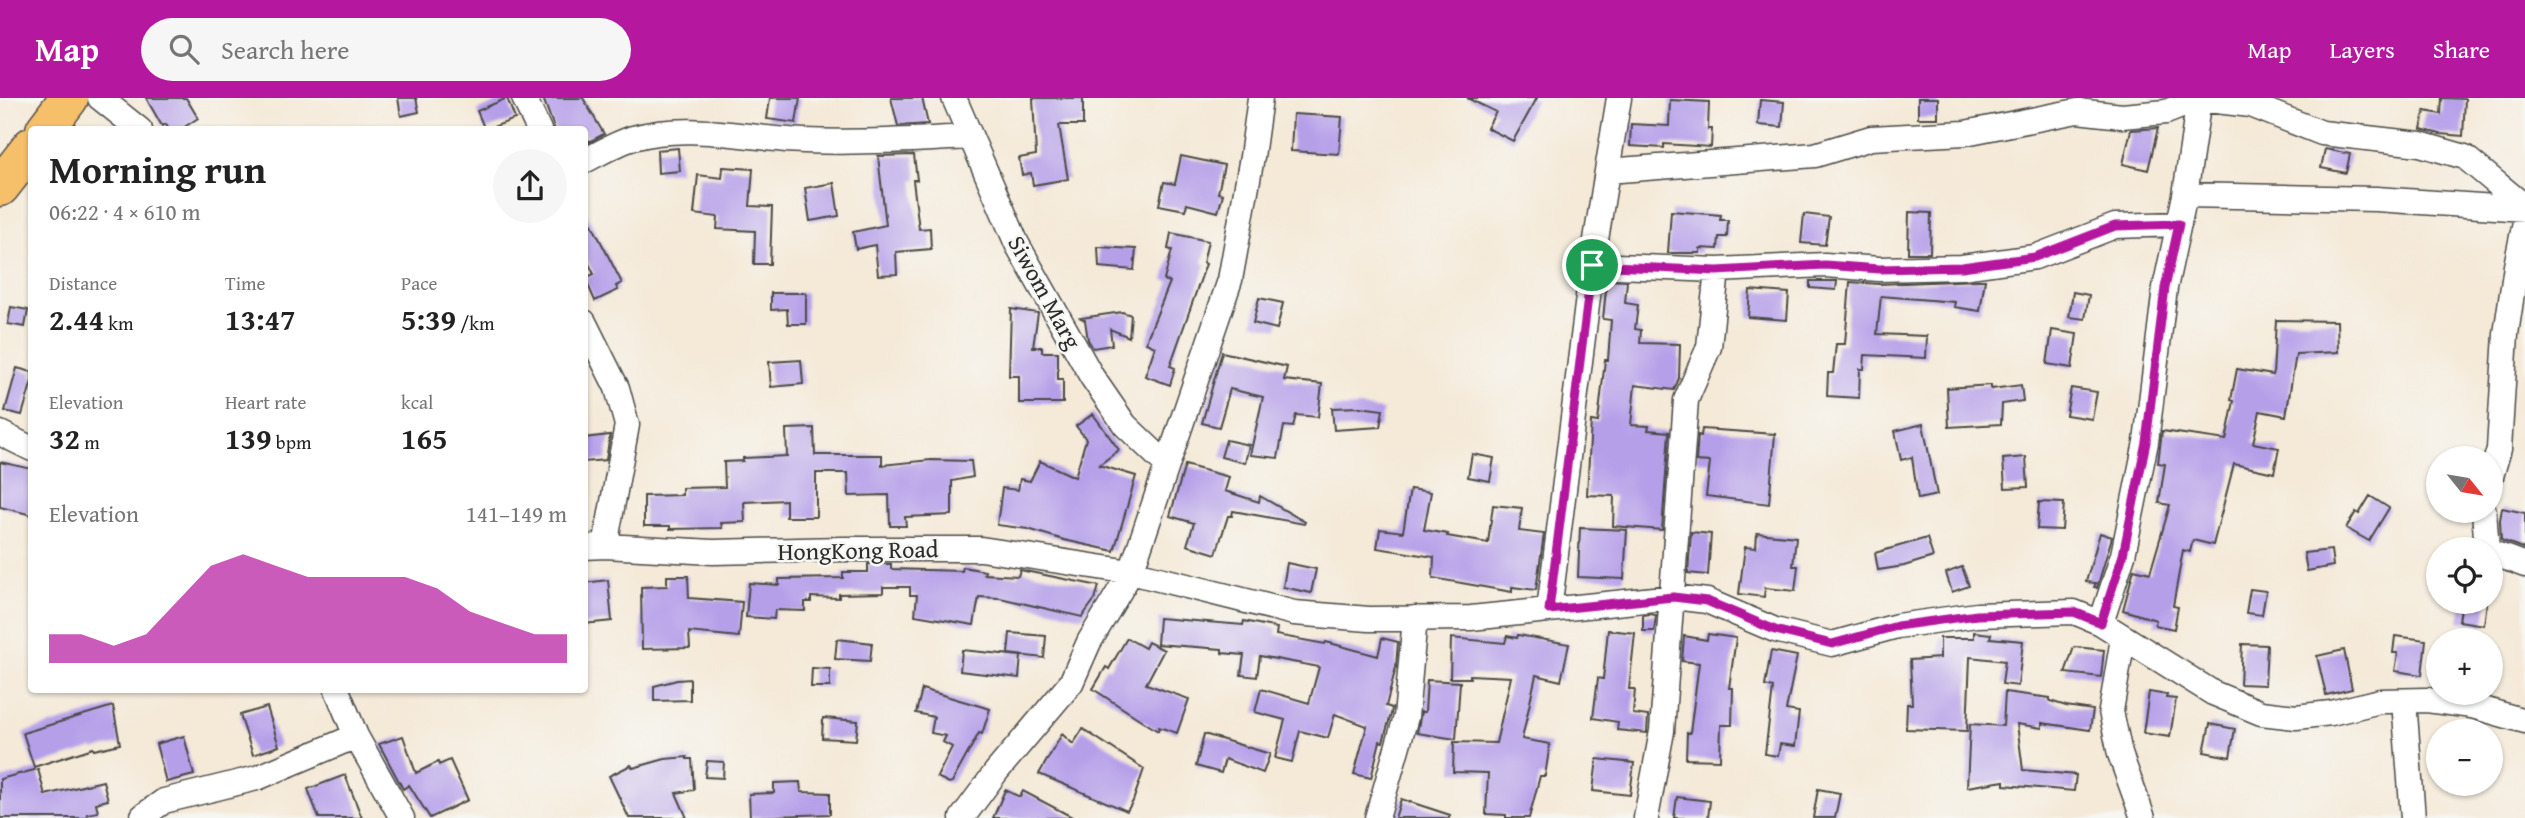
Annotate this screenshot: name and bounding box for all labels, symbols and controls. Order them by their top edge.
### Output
search box [141,18,631,81]
text: Map [35,25,99,73]
icon: search [165,30,203,68]
text: Search here [221,30,349,69]
text: Map [2248,32,2291,67]
text: Layers [2329,32,2395,67]
text: Share [2433,32,2490,67]
text: Morning run [49,141,266,197]
button: share [493,149,567,223]
text: 06:22 · 4 × 610 m [49,195,201,228]
street label: Siwom Marg [999,229,1091,355]
pin [1562,235,1622,295]
icon: arrive [1573,246,1611,284]
text: Distance [49,269,117,297]
text: Time [225,269,265,297]
text: Pace [401,269,438,297]
text: 2.44 [49,297,104,341]
text: 13:47 [225,297,296,341]
text: 5:39 [401,297,456,341]
text: km [104,309,133,337]
text: /km [456,309,494,337]
text: Elevation [49,388,123,416]
text: Heart rate [225,388,306,416]
text: kcal [401,388,433,416]
text: 32 [49,416,80,460]
text: 139 [225,416,272,460]
text: 165 [401,416,448,460]
text: m [80,428,100,456]
text: bpm [272,428,311,456]
north arrow [2426,446,2502,523]
map controls [2426,446,2503,796]
text: Elevation [49,497,139,530]
text: 141–149 m [466,497,567,530]
street label: HongKong Road [777,531,939,569]
button: locate [2426,537,2503,614]
button: + [2426,628,2503,705]
button: − [2426,719,2503,796]

